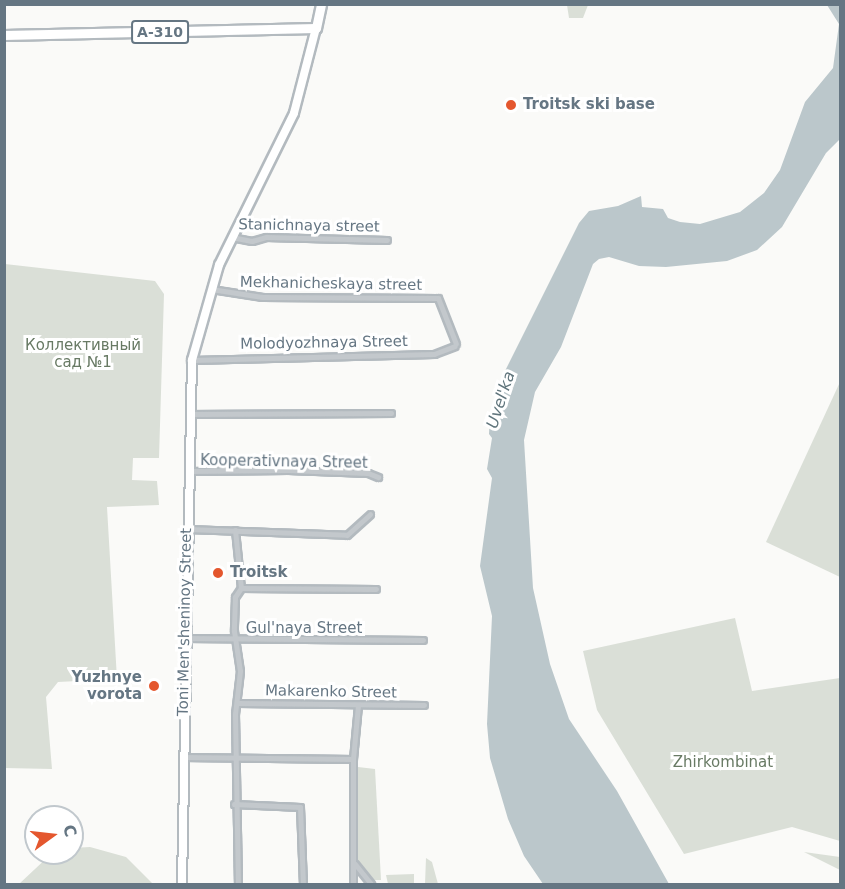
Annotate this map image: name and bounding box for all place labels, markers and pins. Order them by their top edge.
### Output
place label: Troitsk ski base [523,96,655,114]
marker: Troitsk ski base [504,98,518,112]
place label: Troitsk [230,564,288,582]
marker: Troitsk [211,566,225,580]
place label: Yuzhnye vorota [72,668,142,703]
marker: Yuzhnye vorota [147,679,161,693]

